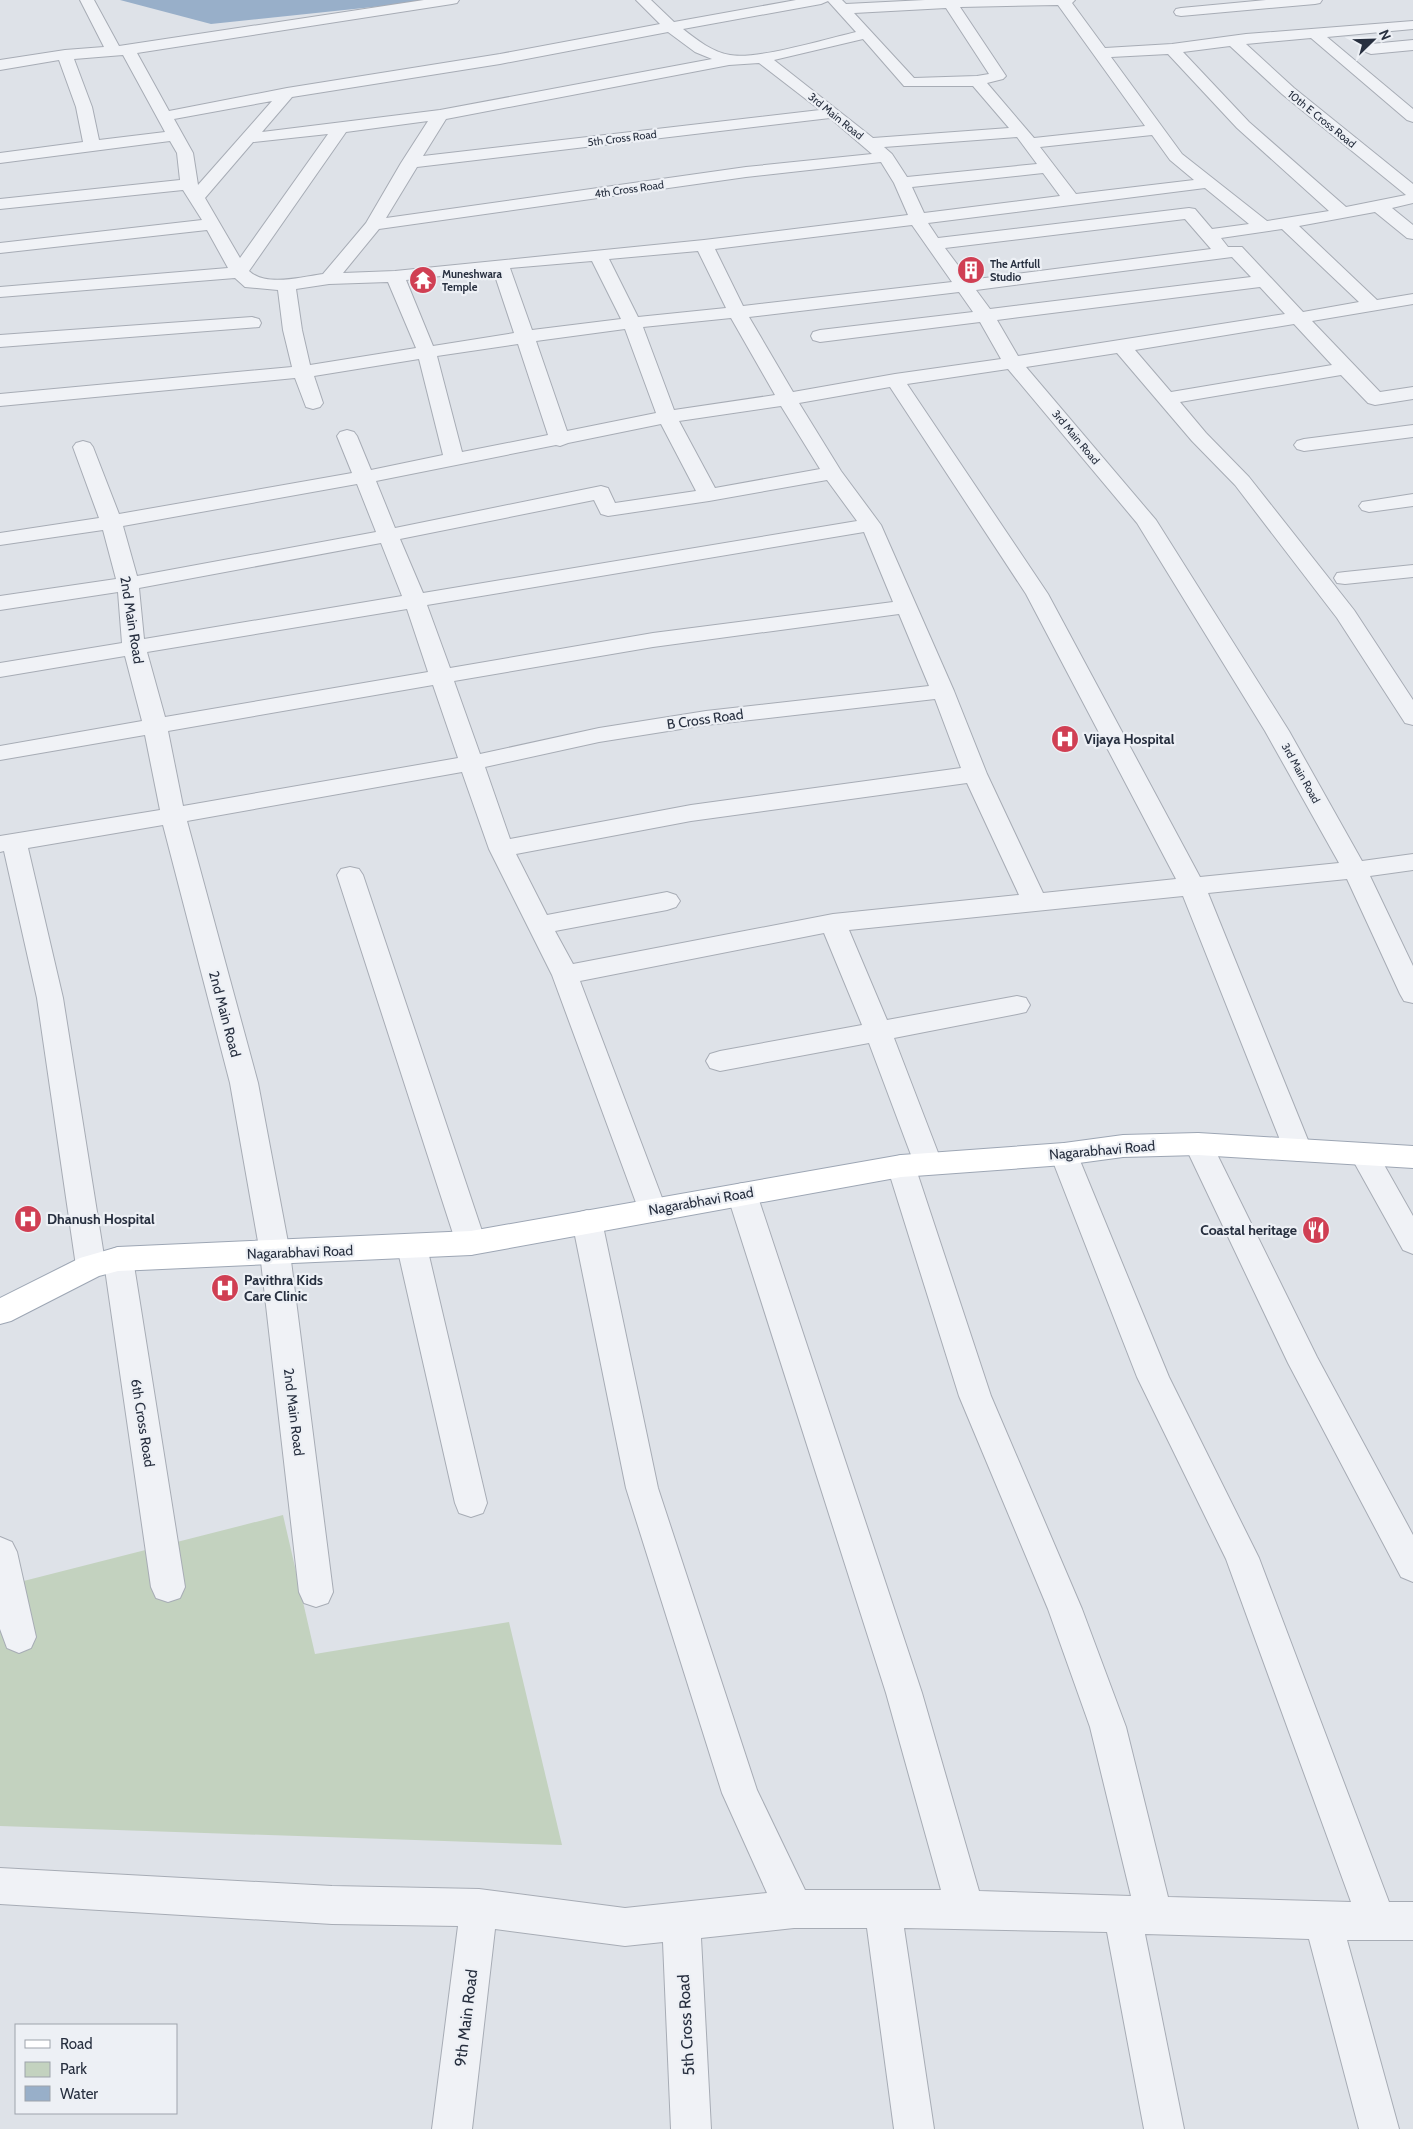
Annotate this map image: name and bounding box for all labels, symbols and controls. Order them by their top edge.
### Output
north arrow [1348,15,1398,65]
text: N [1375,27,1395,43]
street label: 10th E Cross Road [1285,87,1359,151]
street label: 3rd Main Road [806,90,866,142]
street label: 5th Cross Road [587,127,657,149]
street label: 4th Cross Road [593,177,665,201]
building icon: The Artfull Studio [956,255,986,285]
place label: The Artfull Studio [990,257,1040,284]
temple icon: Muneshwara Temple [408,265,438,295]
place label: Muneshwara Temple [442,267,502,294]
street label: 3rd Main Road [1049,407,1103,467]
street label: 2nd Main Road [116,575,148,665]
street label: B Cross Road [666,705,744,733]
hospital icon: Vijaya Hospital [1050,724,1080,754]
place label: Vijaya Hospital [1084,730,1175,748]
street label: 3rd Main Road [1279,740,1323,806]
street label: 2nd Main Road [205,969,245,1059]
street label: Nagarabhavi Road [1048,1136,1156,1164]
street label: Nagarabhavi Road [647,1183,755,1219]
hospital icon: Dhanush Hospital [13,1204,43,1234]
place label: Dhanush Hospital [47,1210,155,1228]
restaurant icon: Coastal heritage [1301,1215,1331,1245]
place label: Coastal heritage [1200,1221,1297,1239]
street label: Nagarabhavi Road [247,1241,353,1263]
place label: Pavithra Kids Care Clinic [244,1271,323,1305]
hospital icon: Pavithra Kids Care Clinic [210,1273,240,1303]
street label: 2nd Main Road [280,1367,308,1457]
street label: 6th Cross Road [127,1378,159,1468]
street label: 9th Main Road [451,1968,481,2068]
street label: 5th Cross Road [674,1974,698,2076]
legend [15,2024,178,2114]
text: Road [60,2035,93,2053]
text: Park [60,2060,87,2078]
text: Water [60,2085,98,2103]

